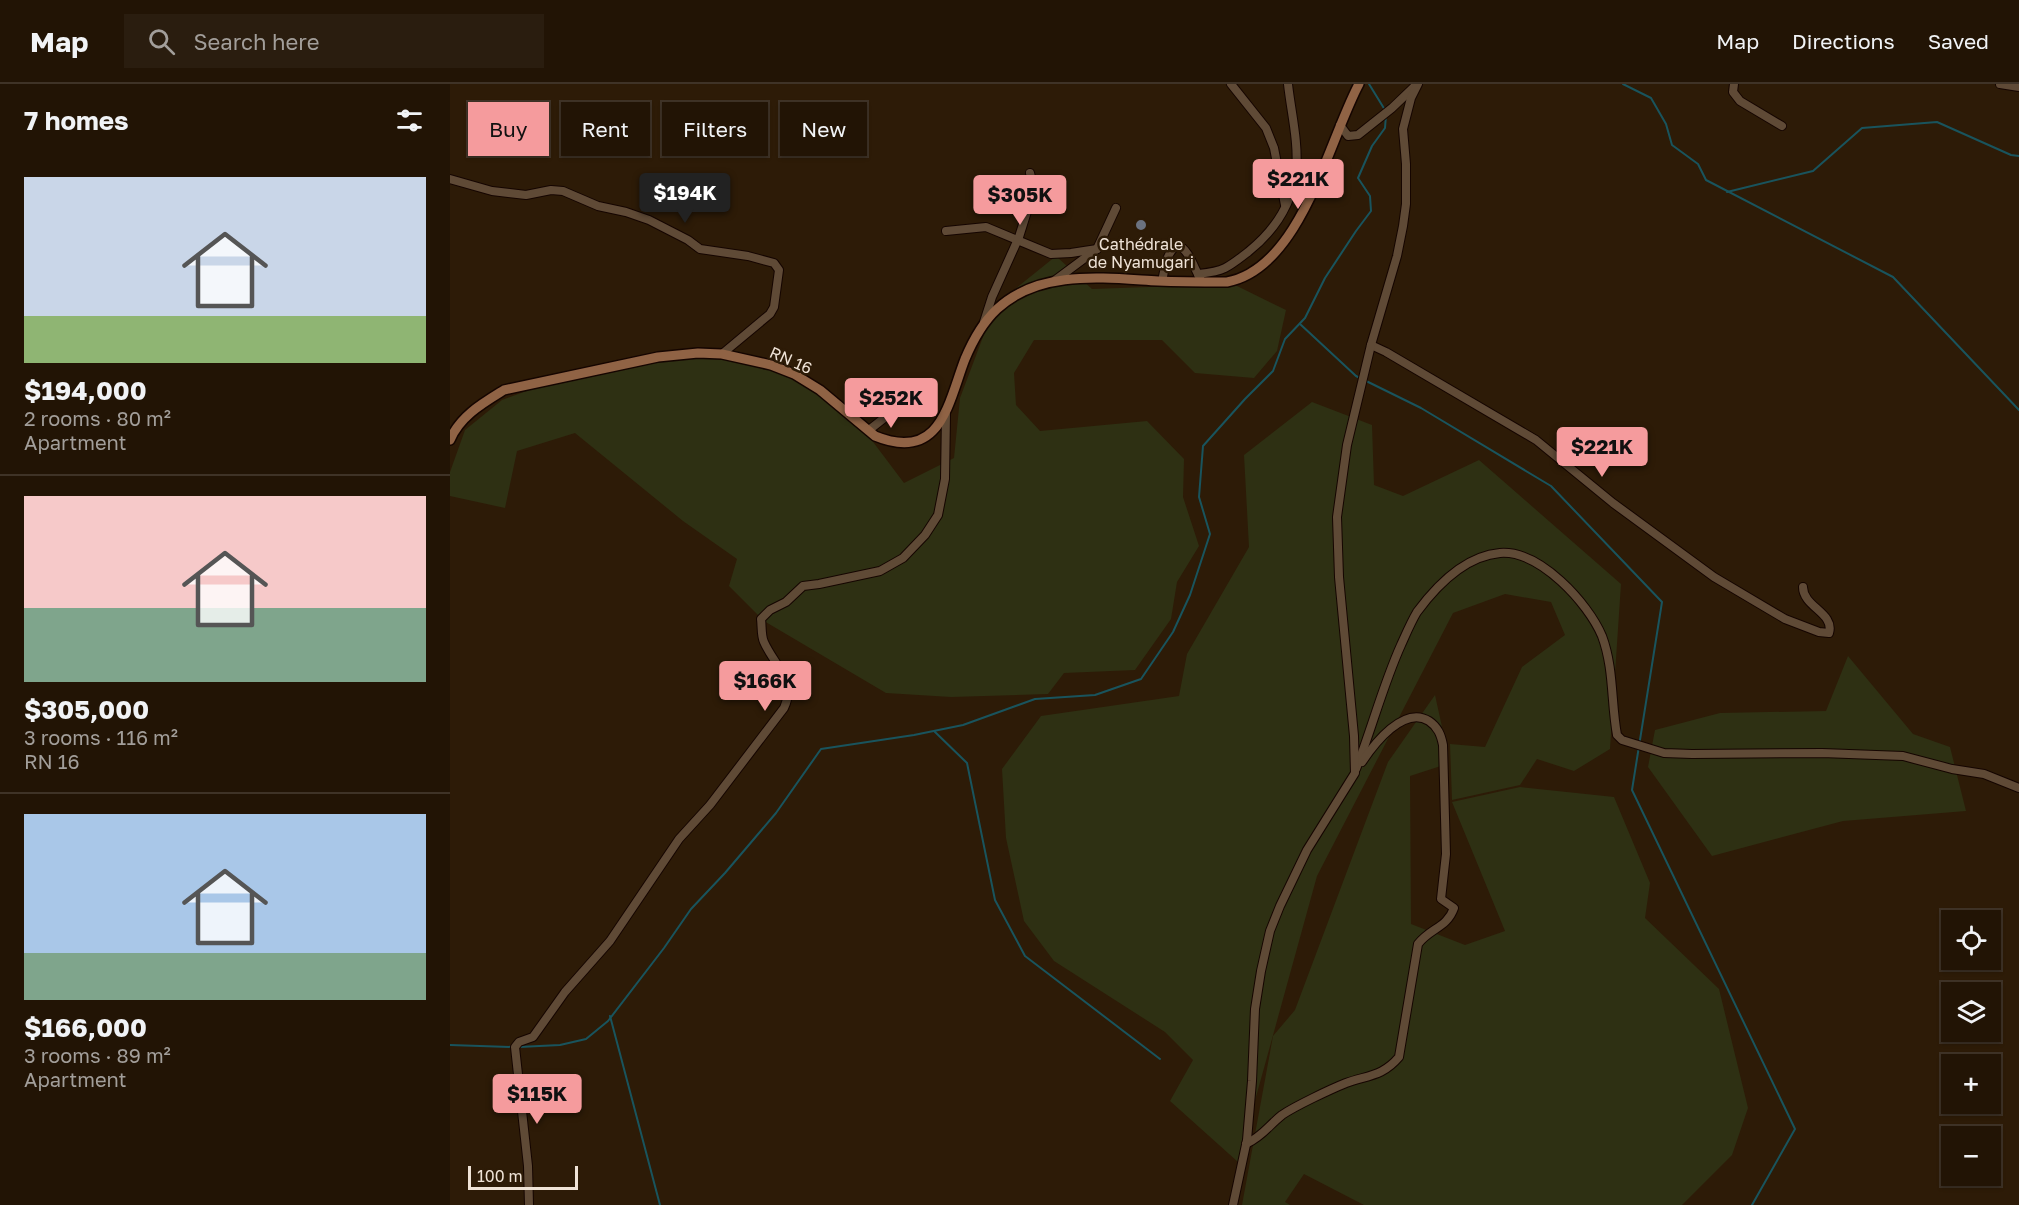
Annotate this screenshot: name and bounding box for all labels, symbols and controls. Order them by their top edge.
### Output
search box [124,14,544,68]
text: Map [30,25,88,58]
icon: search [145,25,178,58]
text: Search here [193,28,319,55]
text: Map [1716,28,1759,54]
text: Directions [1792,28,1895,54]
text: Saved [1928,28,1989,54]
chip: Buy [468,102,549,156]
chip: Rent [561,102,650,156]
chip: Filters [662,102,768,156]
chip: New [780,102,867,156]
icon: filters [393,104,426,137]
text: 7 homes [24,105,129,136]
pin: $221K [1256,159,1340,210]
text: $221K [1267,166,1329,190]
pin: $194K [643,173,727,224]
pin: $305K [978,175,1062,226]
text: $194K [653,180,717,204]
text: $305K [987,182,1053,206]
icon: home [171,216,279,324]
marker: Cathédrale de Nyamugari [1134,218,1148,232]
place label: Cathédrale de Nyamugari [1088,234,1194,272]
street label: RN 16 [767,342,815,378]
text: $194,000 [24,375,147,406]
pin: $252K [849,378,933,429]
text: $252K [859,385,923,409]
text: 2 rooms · 80 m² [24,406,171,430]
pin: $221K [1560,427,1644,478]
text: Apartment [24,430,127,454]
text: $221K [1571,434,1633,458]
icon: home [171,535,279,643]
pin: $166K [723,661,807,712]
text: $166K [733,668,797,692]
text: $305,000 [24,694,149,725]
text: 3 rooms · 116 m² [24,725,178,749]
text: RN 16 [24,749,80,773]
icon: home [171,853,279,961]
map controls [1941,910,2001,1186]
button: locate [1941,910,2001,970]
button: layers [1941,982,2001,1042]
text: $166,000 [24,1012,147,1043]
text: 3 rooms · 89 m² [24,1043,171,1067]
button: + [1941,1054,2001,1114]
text: Apartment [24,1067,127,1091]
pin: $115K [495,1074,579,1125]
text: $115K [507,1081,567,1105]
button: − [1941,1126,2001,1186]
scale bar [468,1163,578,1190]
text: 100 m [477,1166,523,1186]

